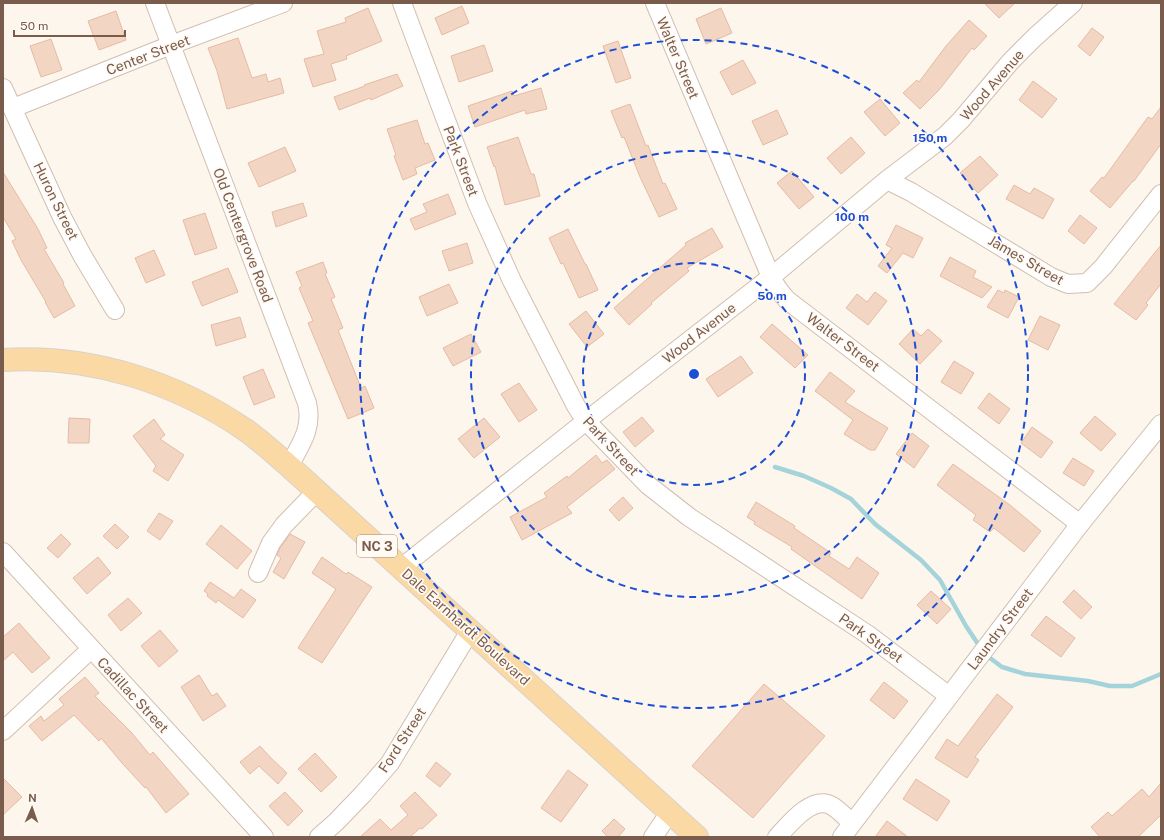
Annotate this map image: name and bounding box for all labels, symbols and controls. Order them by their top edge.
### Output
scale bar [14,12,125,38]
street label: Walter Street [654,15,702,101]
text: 50 m [20,19,48,33]
street label: Center Street [104,32,192,78]
street label: Wood Avenue [957,46,1027,124]
street label: Park Street [440,124,482,198]
text: 150 m [913,131,947,145]
street label: Huron Street [30,159,82,243]
street label: Old Centergrove Road [210,165,276,305]
text: 100 m [835,210,869,224]
street label: James Street [985,232,1067,288]
text: 50 m [757,289,787,303]
street label: Wood Avenue [659,299,739,367]
street label: Walter Street [803,309,883,375]
centre of rings [687,367,701,381]
street label: Park Street [580,413,642,479]
road number: NC 3 [357,535,397,557]
street label: Dale Earnhardt Boulevard [399,565,533,689]
street label: Laundry Street [964,585,1036,673]
street label: Park Street [836,610,906,666]
street label: Cadillac Street [94,654,172,736]
street label: Ford Street [375,705,429,775]
north arrow [12,788,52,828]
text: N [28,792,37,804]

